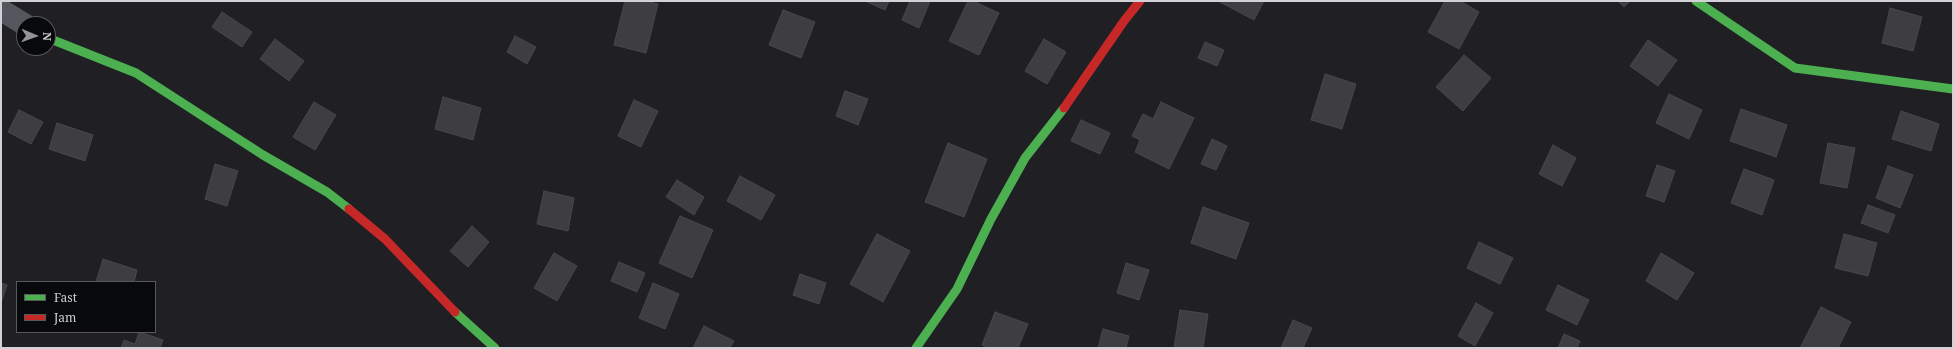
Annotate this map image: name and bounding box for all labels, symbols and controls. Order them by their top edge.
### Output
north arrow [16,16,56,56]
text: N [40,32,55,41]
legend [16,281,156,333]
text: Fast [54,289,77,306]
text: Jam [54,309,76,326]

